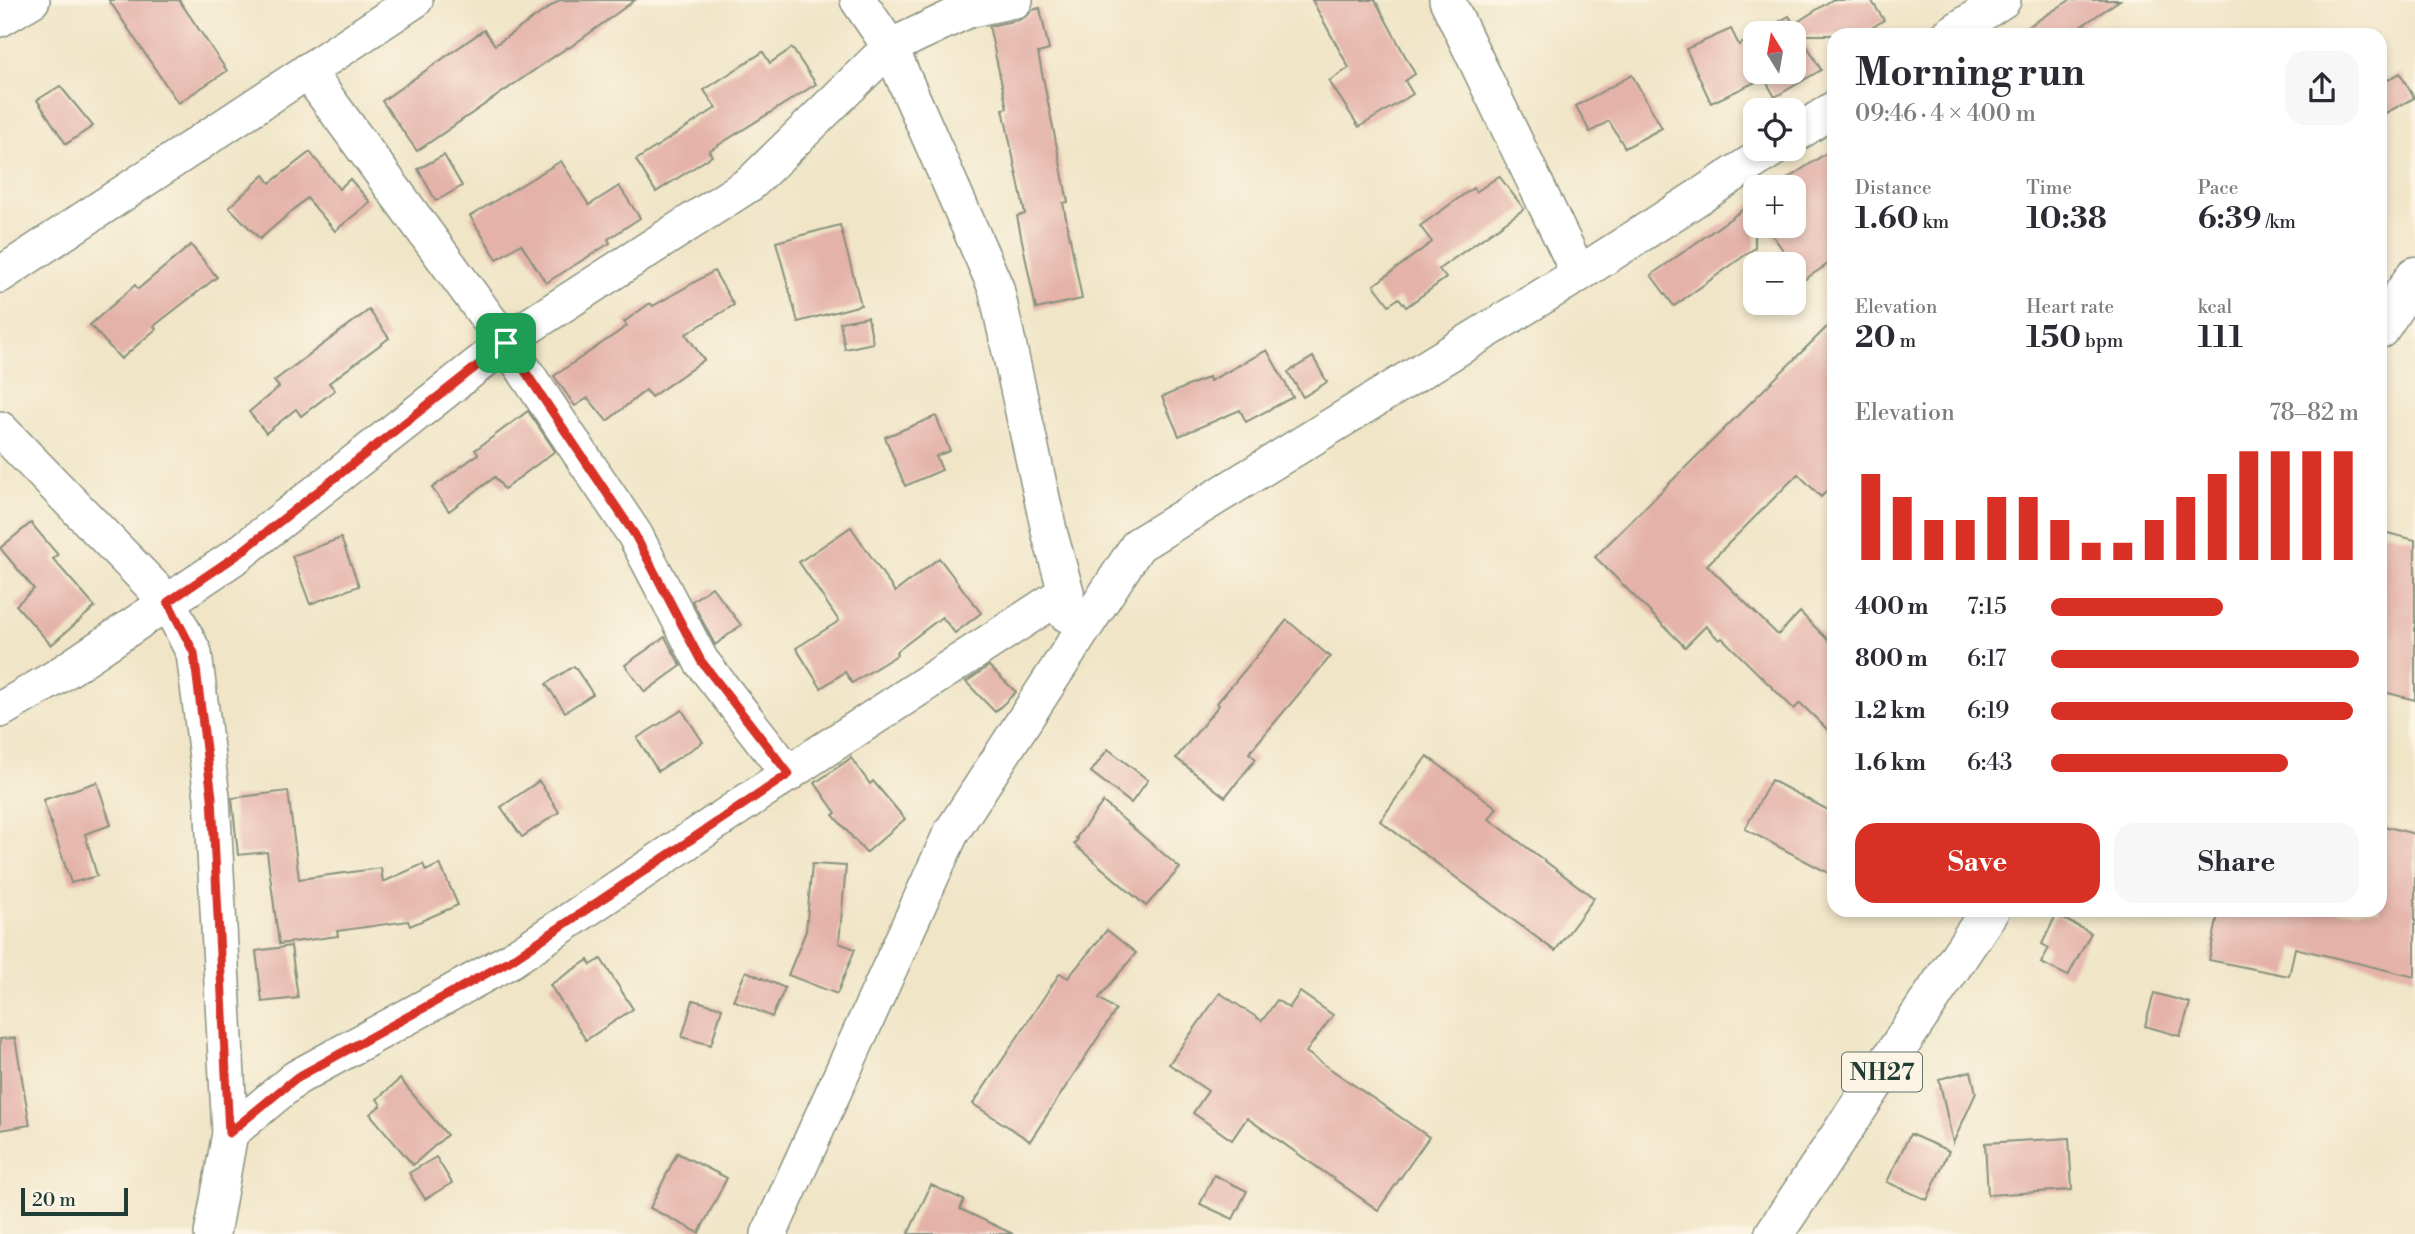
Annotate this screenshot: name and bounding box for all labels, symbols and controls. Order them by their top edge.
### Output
north arrow [1743,21,1806,84]
map controls [1743,21,1806,315]
text: Morning run [1855,50,2085,97]
button: share [2285,51,2359,125]
button: locate [1743,98,1806,161]
text: 09:46 · 4 × 400 m [1855,100,2036,128]
button: + [1743,175,1806,238]
text: Distance [1855,176,1932,200]
text: Time [2026,176,2072,200]
text: Pace [2198,176,2238,200]
text: 1.60 [1855,200,1919,238]
text: 10:38 [2026,200,2107,238]
text: 6:39 [2198,200,2262,238]
text: km [1919,210,1949,234]
text: /km [2262,210,2296,234]
button: − [1743,252,1806,315]
text: Elevation [1855,295,1937,319]
text: Heart rate [2026,295,2114,319]
text: kcal [2198,295,2232,319]
pin [476,313,536,373]
text: 20 [1855,319,1896,357]
text: 150 [2026,319,2081,357]
text: 111 [2198,319,2243,357]
icon: arrive [487,324,525,362]
text: m [1896,329,1916,353]
text: bpm [2081,329,2124,353]
text: Elevation [1855,399,1955,427]
text: 78–82 m [2269,399,2359,427]
text: 400 m [1855,593,1928,621]
text: 7:15 [1967,593,2007,621]
text: 800 m [1855,645,1928,673]
text: 6:17 [1967,645,2006,673]
text: 1.2 km [1855,697,1926,725]
text: 6:19 [1967,697,2009,725]
text: 1.6 km [1855,749,1926,777]
text: 6:43 [1967,749,2013,777]
button: Save [1855,823,2100,903]
button: Share [2114,823,2359,903]
road number: NH27 [1842,1052,1922,1092]
scale bar [21,1185,128,1217]
text: 20 m [32,1188,76,1212]

